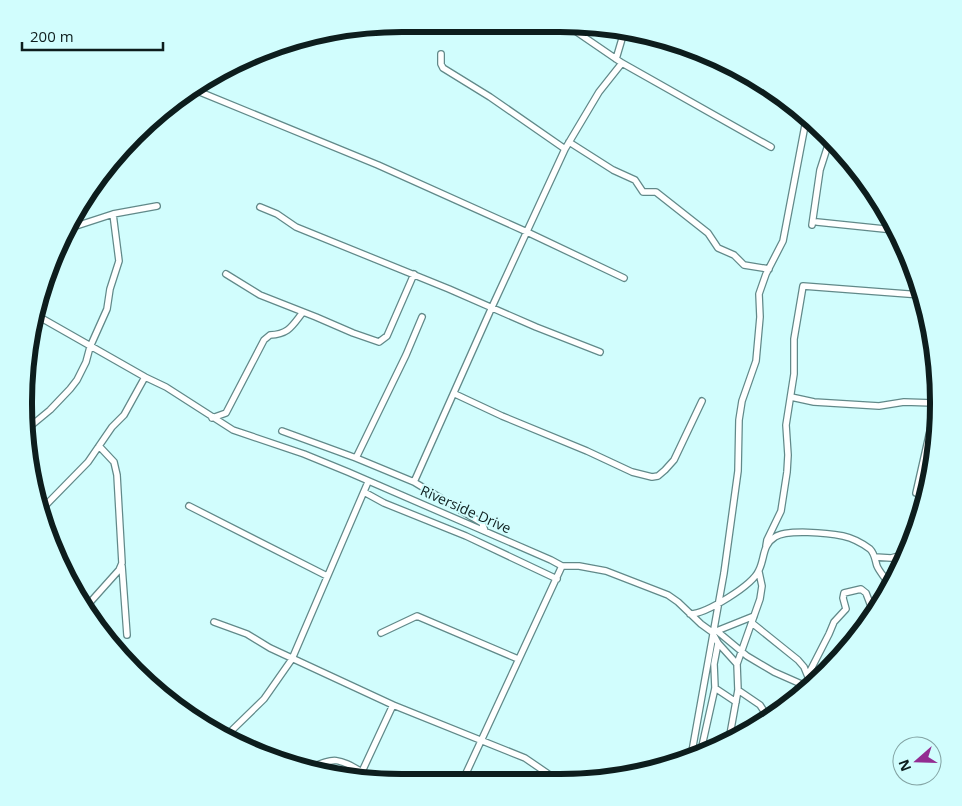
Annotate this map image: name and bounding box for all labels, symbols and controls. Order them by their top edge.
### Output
scale bar [22,20,164,52]
text: 200 m [30,26,74,46]
street label: Riverside Drive [418,481,514,538]
north arrow [892,736,942,786]
text: N [893,757,915,774]

